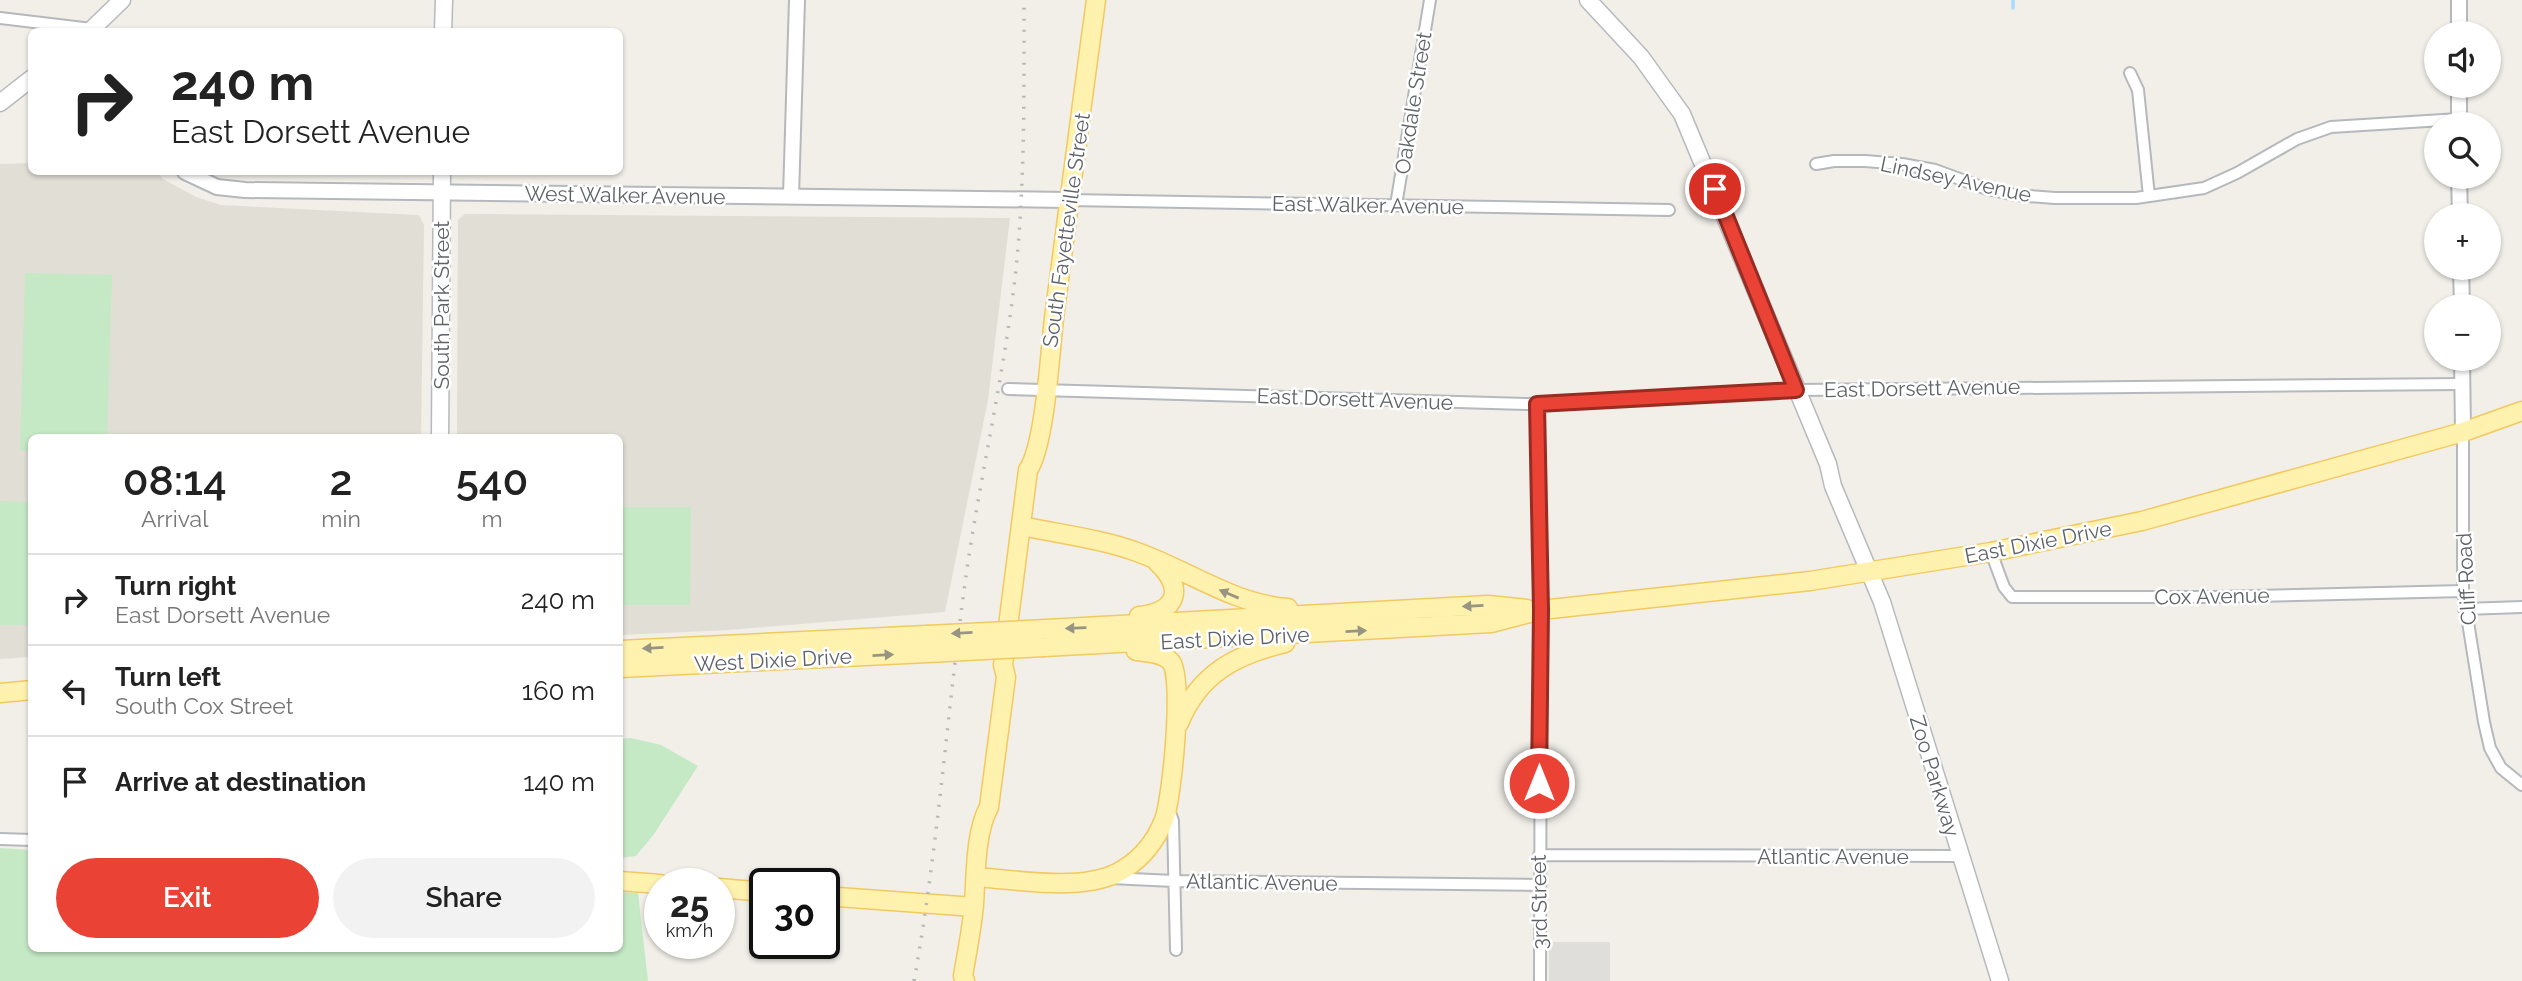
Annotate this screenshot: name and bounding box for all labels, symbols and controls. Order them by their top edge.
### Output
map controls [2424,21,2501,371]
button: sound [2424,21,2501,98]
street label: Oakdale Street [1389,30,1437,176]
text: 240 m [171,54,314,111]
icon: right [56,56,147,147]
street label: South Fayetteville Street [1037,111,1095,349]
button: search [2424,112,2501,189]
text: East Dorsett Avenue [171,113,470,150]
street label: Lindsey Avenue [1878,151,2034,207]
pin [1685,159,1745,219]
icon: arrive [1696,170,1734,208]
street label: West Walker Avenue [524,181,726,209]
street label: East Walker Avenue [1272,191,1464,219]
button: + [2424,203,2501,280]
street label: South Park Street [429,221,454,389]
button: − [2424,294,2501,371]
street label: East Dorsett Avenue [1824,374,2020,402]
street label: East Dorsett Avenue [1256,383,1454,415]
text: 08:14 [123,456,227,505]
text: 2 [330,456,353,505]
text: 540 [456,456,528,505]
text: Arrival [141,505,208,532]
text: min [321,505,361,532]
text: m [481,505,503,532]
street label: East Dixie Drive [1962,515,2114,569]
street label: Cliff Road [2451,532,2481,626]
text: Turn right [115,571,236,601]
icon: right [56,581,94,619]
street label: Cox Avenue [2154,582,2270,610]
text: 240 m [521,585,595,615]
one-way arrow [1218,588,1239,599]
text: East Dorsett Avenue [115,601,330,628]
one-way arrow [1462,601,1484,612]
one-way arrow [1064,622,1086,633]
street label: East Dixie Drive [1160,622,1310,654]
one-way arrow [1345,626,1367,637]
one-way arrow [951,628,973,639]
one-way arrow [642,643,664,654]
street label: West Dixie Drive [693,643,853,677]
one-way arrow [873,650,895,661]
text: Turn left [115,662,221,692]
icon: left [56,672,94,710]
text: 160 m [522,676,595,706]
text: South Cox Street [115,692,293,719]
street label: Zoo Parkway [1905,712,1965,840]
position arrow [1502,746,1576,820]
icon: arrive [56,763,94,801]
text: Arrive at destination [115,767,366,797]
text: 140 m [523,767,595,797]
street label: Atlantic Avenue [1757,844,1909,869]
street label: 3rd Street [1526,854,1552,950]
button: Exit [56,858,319,938]
button: Share [333,858,595,938]
speed limit sign: 30 [749,868,840,959]
street label: Atlantic Avenue [1186,868,1338,896]
text: 25 [670,884,709,925]
text: km/h [666,920,713,941]

